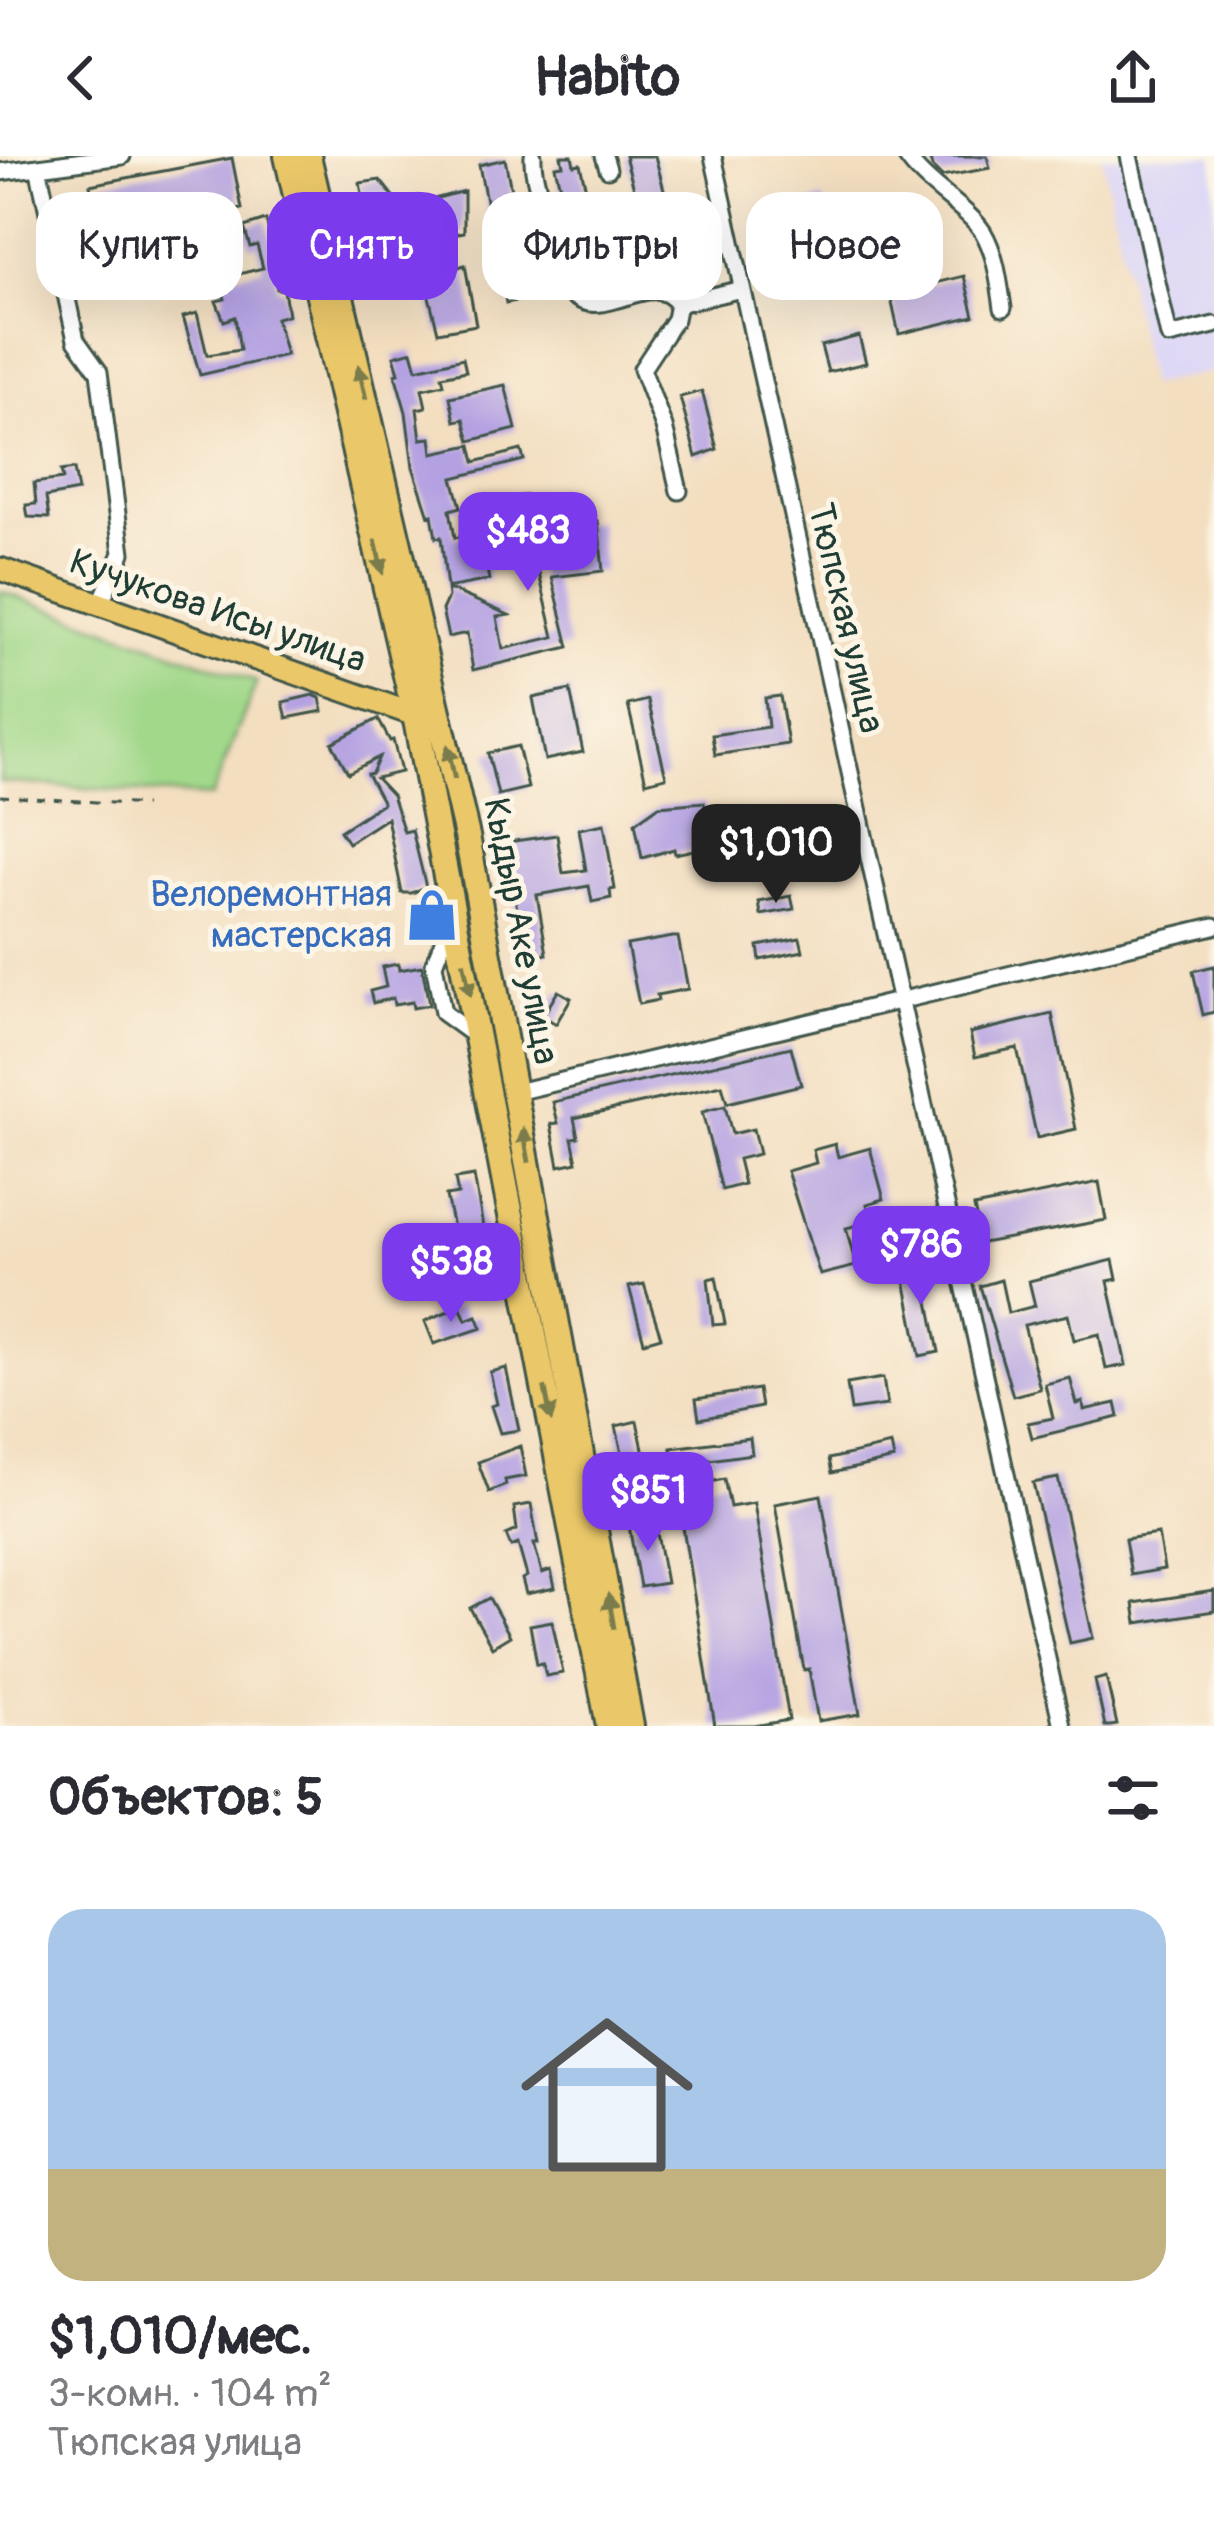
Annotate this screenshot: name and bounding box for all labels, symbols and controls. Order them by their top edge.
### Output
text: Habito [534,44,680,112]
icon: back [48,45,114,111]
icon: share [1100,45,1166,111]
chip: Купить [36,192,243,300]
chip: Снять [267,192,458,300]
chip: Фильтры [482,192,722,300]
chip: Новое [746,192,943,300]
one-way arrow [352,364,371,401]
pin: $483 [457,492,599,594]
street label: Тюпская улица [798,499,894,737]
text: $483 [485,506,571,555]
one-way arrow [370,538,389,576]
street label: Кучукова Исы улица [64,539,372,683]
one-way arrow [441,742,460,780]
street label: Кыдыр Аке улица [473,794,569,1068]
pin: $1,010 [678,804,874,906]
text: $1,010 [719,818,833,867]
place label: Велоремонтная мастерская [150,872,392,958]
shop icon: Велоремонтная мастерская [403,886,461,944]
one-way arrow [458,961,477,999]
one-way arrow [516,1125,535,1163]
pin: $786 [850,1206,992,1308]
text: $786 [879,1220,963,1269]
pin: $538 [380,1223,522,1325]
text: $538 [409,1237,493,1286]
one-way arrow [539,1385,558,1423]
pin: $851 [577,1452,719,1554]
text: $851 [609,1466,687,1515]
one-way arrow [601,1592,620,1629]
icon: filters [1100,1765,1166,1831]
text: Объектов: 5 [48,1766,323,1830]
icon: home [499,1987,715,2203]
text: $1,010/мес. [48,2305,312,2369]
text: 3-комн. · 104 m² [48,2369,332,2418]
text: Тюпская улица [48,2418,302,2467]

